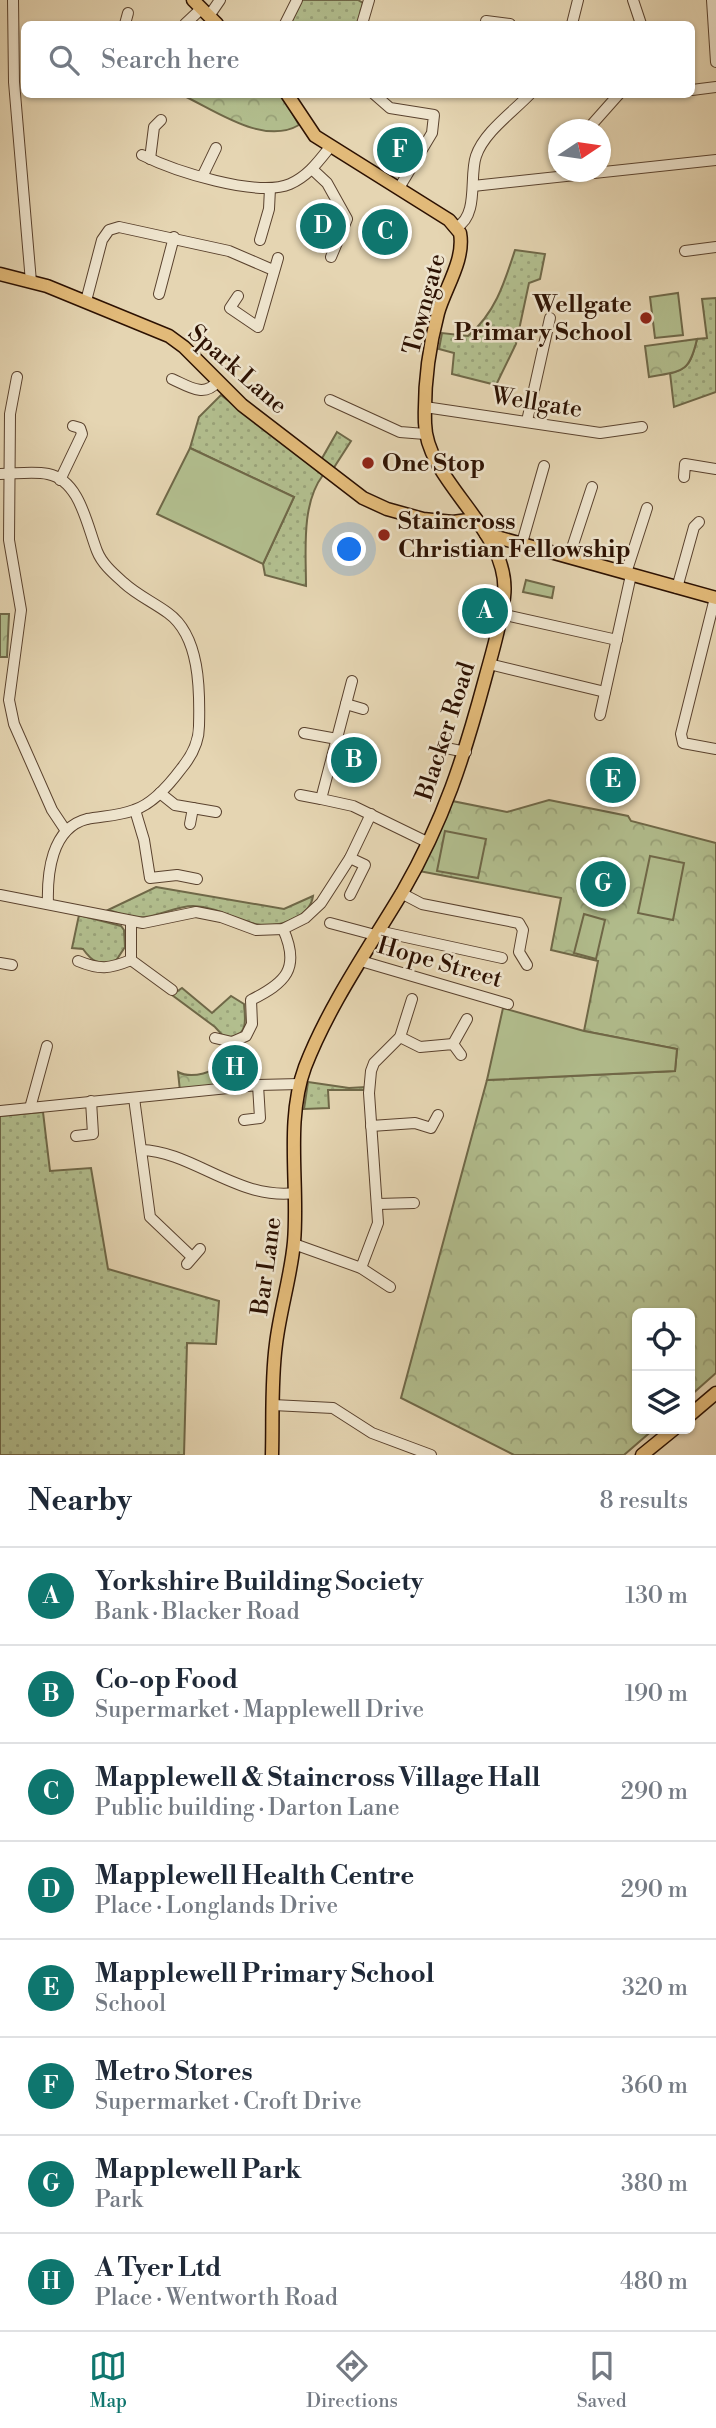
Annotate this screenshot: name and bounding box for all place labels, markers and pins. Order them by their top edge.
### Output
pin: F [377,124,423,176]
pin: D [300,200,346,252]
pin: C [362,206,408,258]
place label: Wellgate Primary School [454,290,632,348]
marker: Wellgate Primary School [638,310,654,326]
place label: One Stop [382,449,485,479]
marker: One Stop [360,455,376,471]
place label: Staincross Christian Fellowship [398,507,631,565]
marker: Staincross Christian Fellowship [376,527,392,543]
pin: A [462,585,508,637]
pin: B [331,734,377,786]
pin: E [590,754,636,806]
pin: G [580,858,626,910]
pin: H [212,1042,258,1094]

